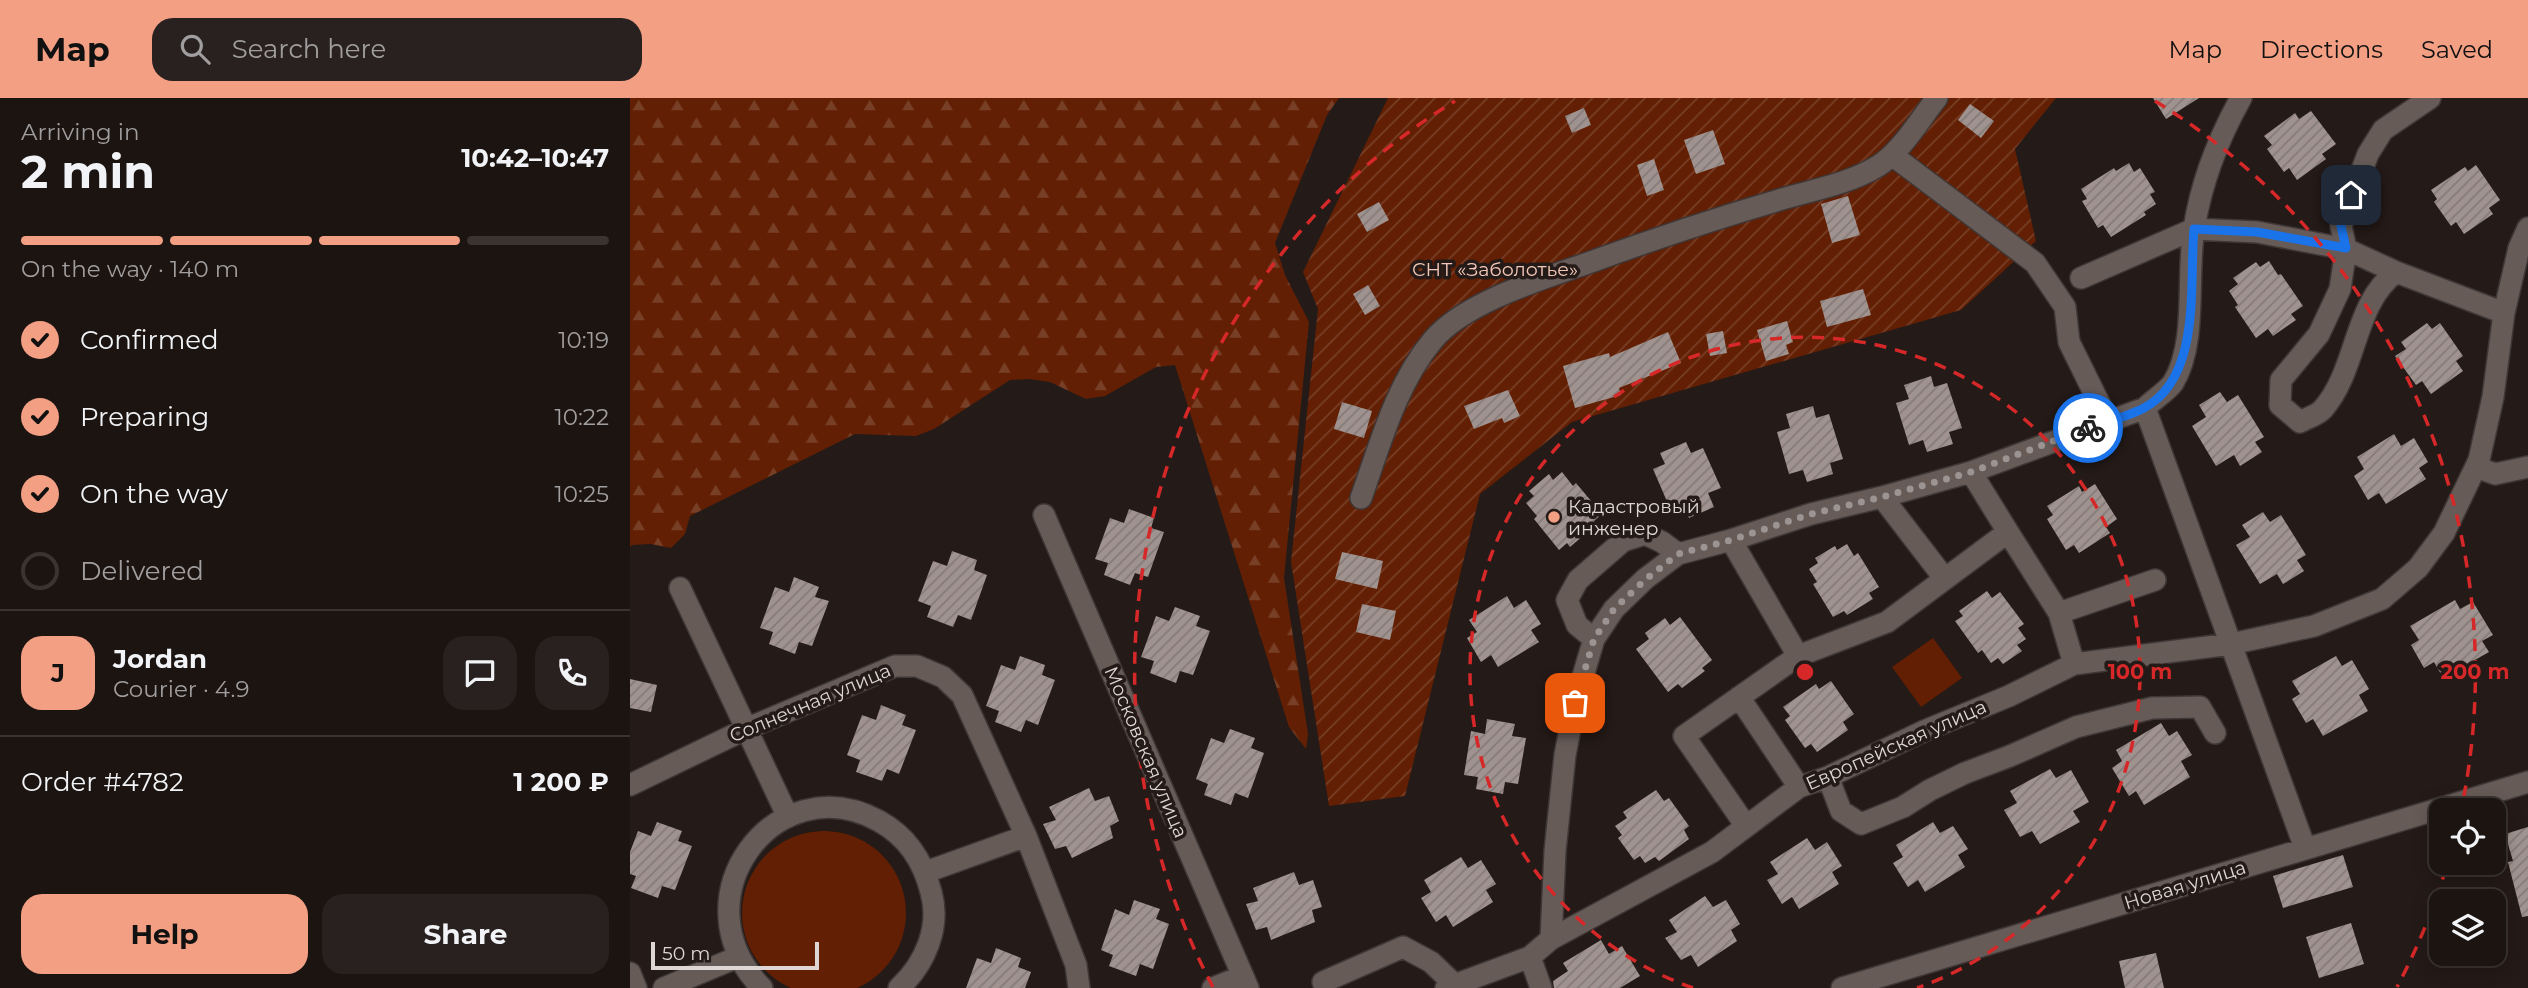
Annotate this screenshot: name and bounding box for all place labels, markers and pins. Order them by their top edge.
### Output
pin [2321,165,2381,225]
place label: Кадастровый инженер [1568,495,1700,540]
marker: Кадастровый инженер [1546,509,1562,525]
centre of rings [1793,660,1817,684]
pin [1545,673,1605,733]

